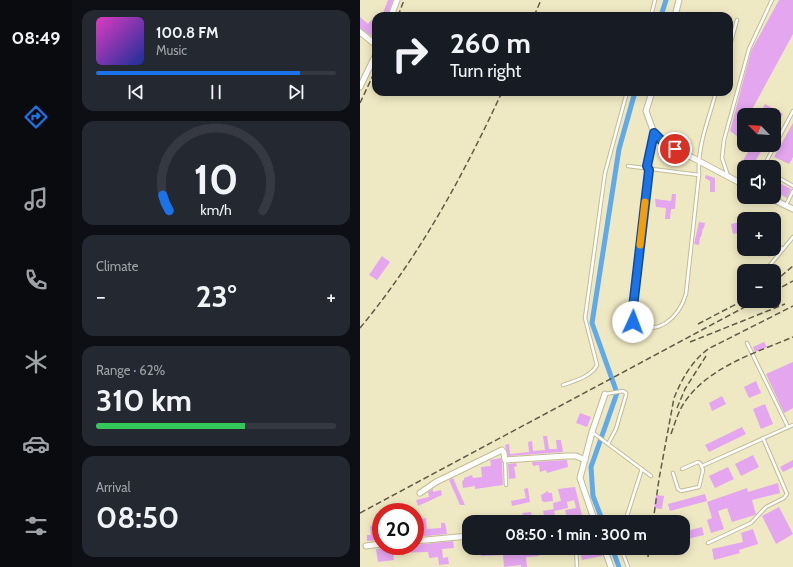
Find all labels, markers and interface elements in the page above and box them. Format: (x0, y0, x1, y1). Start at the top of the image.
text: 100.8 FM (156, 24, 218, 42)
text: 260 m (450, 26, 531, 60)
text: 08:49 (12, 27, 60, 49)
icon: right (384, 28, 436, 80)
text: Music (156, 42, 187, 58)
text: Turn right (450, 60, 521, 82)
icon: previous (125, 81, 147, 103)
icon: pause (205, 81, 227, 103)
icon: next (285, 81, 307, 103)
icon: directions (22, 103, 50, 131)
north arrow (737, 108, 781, 152)
map controls (737, 108, 781, 308)
pin (658, 132, 692, 166)
icon: arrive (664, 138, 686, 160)
text: 10 (194, 154, 238, 204)
button: sound (737, 160, 781, 204)
icon: music (22, 185, 50, 213)
text: km/h (200, 200, 232, 218)
button: + (737, 212, 781, 256)
text: Climate (96, 258, 138, 274)
button: − (737, 264, 781, 308)
icon: phone (22, 266, 50, 294)
text: 23° (196, 278, 236, 315)
text: − (96, 283, 106, 310)
text: + (326, 283, 336, 310)
position arrow (612, 301, 654, 343)
icon: climate (22, 348, 50, 376)
text: Range · 62% (96, 362, 165, 378)
text: 310 km (96, 382, 192, 419)
icon: car (22, 430, 50, 458)
text: Arrival (96, 479, 131, 495)
text: 08:50 (96, 499, 179, 536)
speed limit sign: 20 (372, 503, 424, 555)
icon: filters (22, 512, 50, 540)
text: 08:50 · 1 min · 300 m (505, 526, 647, 544)

